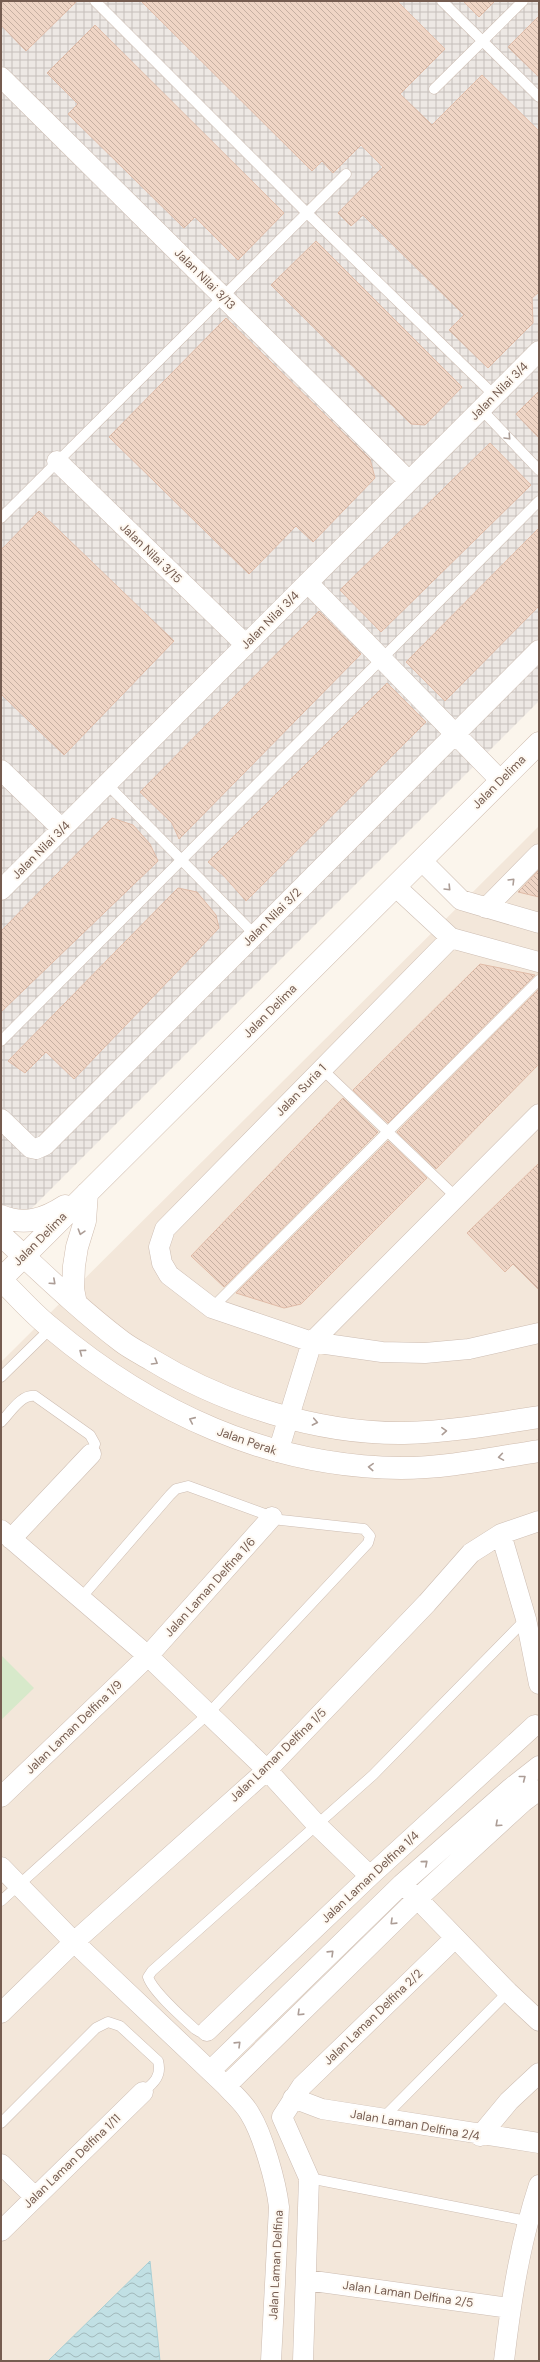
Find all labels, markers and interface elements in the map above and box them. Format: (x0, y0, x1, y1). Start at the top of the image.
street label: Jalan Nilai 3/13 (171, 245, 239, 313)
street label: Jalan Nilai 3/4 (466, 358, 532, 424)
one-way arrow (503, 432, 511, 440)
street label: Jalan Nilai 3/15 (116, 519, 186, 587)
street label: Jalan Nilai 3/4 (237, 587, 303, 653)
street label: Jalan Delima (469, 752, 529, 812)
street label: Jalan Nilai 3/4 (8, 817, 74, 883)
one-way arrow (507, 878, 515, 886)
one-way arrow (443, 883, 451, 891)
street label: Jalan Nilai 3/2 (239, 884, 305, 950)
street label: Jalan Delima (240, 981, 300, 1041)
street label: Jalan Suria 1 (272, 1061, 330, 1119)
street label: Jalan Delima (10, 1209, 70, 1269)
one-way arrow (78, 1228, 86, 1235)
one-way arrow (48, 1278, 56, 1285)
one-way arrow (80, 1350, 87, 1357)
one-way arrow (151, 1357, 158, 1365)
one-way arrow (189, 1417, 196, 1425)
one-way arrow (312, 1418, 318, 1426)
street label: Jalan Perak (215, 1423, 279, 1459)
one-way arrow (441, 1426, 447, 1435)
one-way arrow (497, 1452, 504, 1461)
one-way arrow (368, 1462, 374, 1471)
street label: Jalan Laman Delfina 1/6 (161, 1534, 259, 1640)
street label: Jalan Laman Delfina 1/9 (22, 1677, 126, 1777)
street label: Jalan Laman Delfina 1/5 (226, 1705, 330, 1805)
one-way arrow (519, 1776, 526, 1783)
one-way arrow (496, 1820, 503, 1827)
street label: Jalan Laman Delfina 1/4 (318, 1828, 422, 1926)
one-way arrow (420, 1861, 428, 1868)
one-way arrow (390, 1917, 398, 1925)
one-way arrow (326, 1950, 334, 1958)
street label: Jalan Laman Delfina 2/2 (320, 1965, 426, 2068)
one-way arrow (297, 2008, 305, 2016)
one-way arrow (233, 2041, 241, 2049)
street label: Jalan Laman Delfina 2/4 (349, 2106, 481, 2144)
street label: Jalan Laman Delfina 1/11 (20, 2110, 124, 2212)
street label: Jalan Laman Delfina (265, 2210, 287, 2320)
street label: Jalan Laman Delfina 2/5 (342, 2277, 474, 2311)

